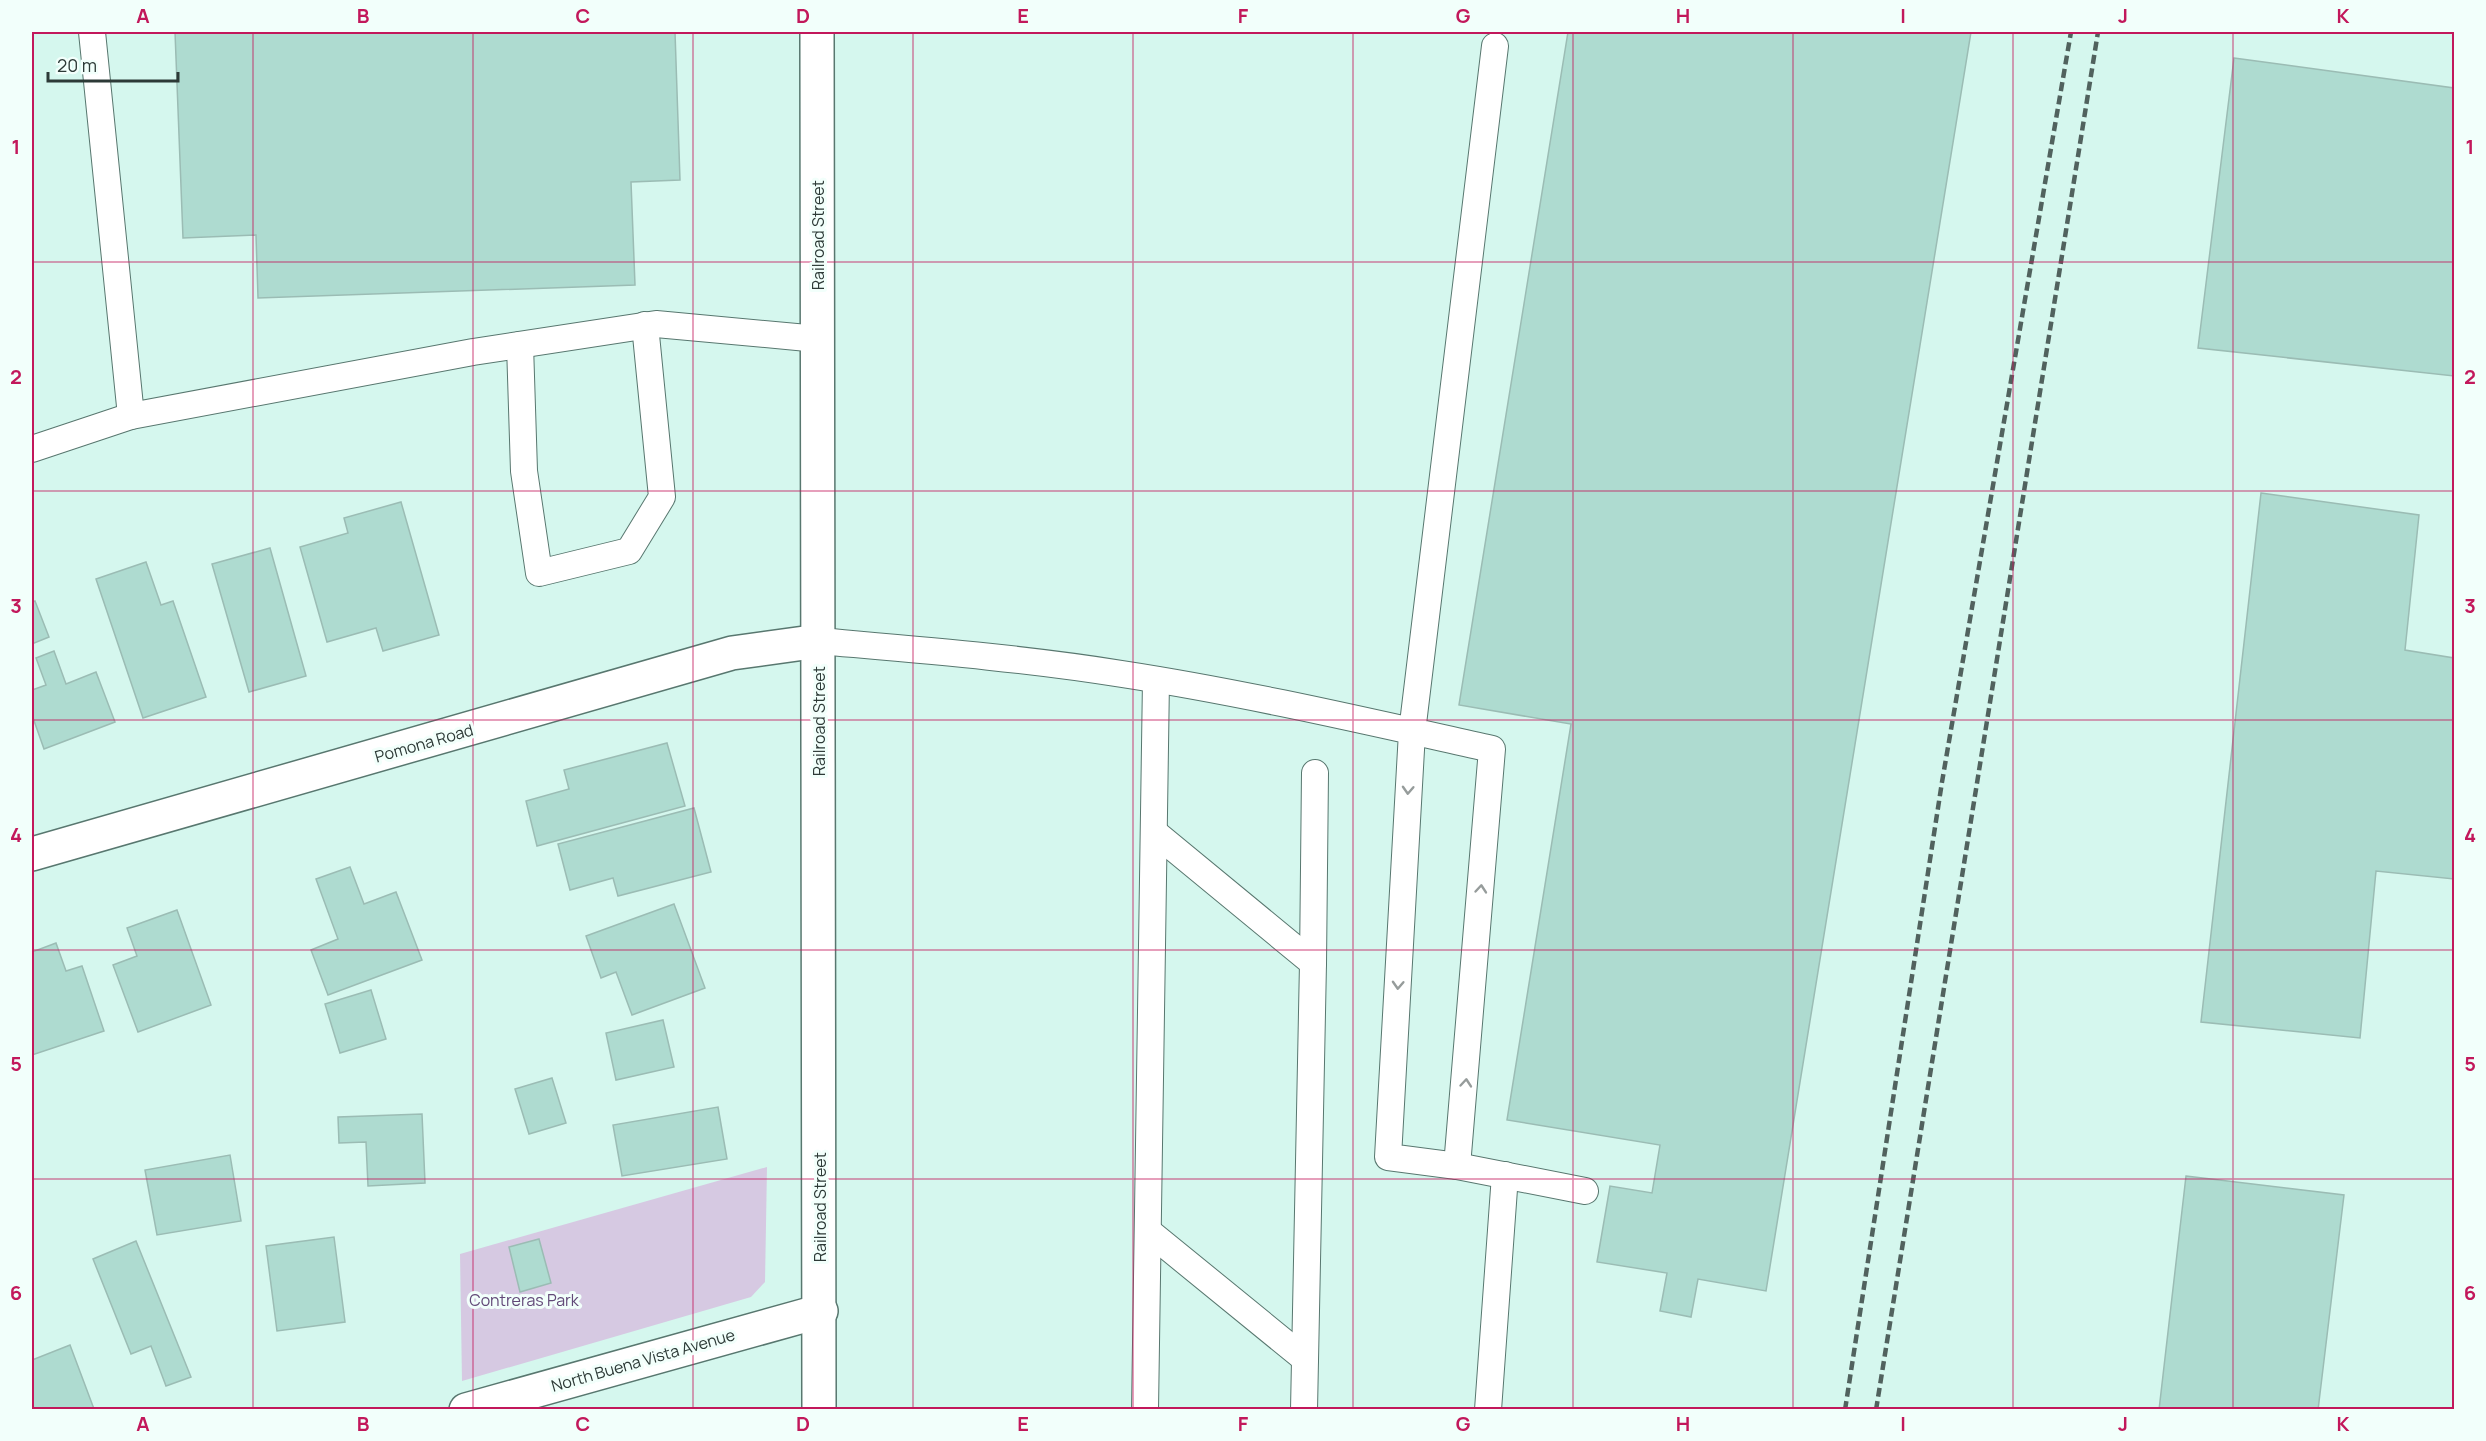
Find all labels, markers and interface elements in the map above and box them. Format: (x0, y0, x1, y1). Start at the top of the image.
text: A (136, 2, 150, 29)
text: B (357, 2, 370, 29)
text: C (576, 2, 590, 29)
text: D (796, 2, 810, 29)
text: E (1017, 2, 1029, 29)
text: F (1238, 2, 1249, 29)
text: G (1456, 2, 1471, 29)
text: H (1676, 2, 1690, 29)
text: I (1900, 2, 1906, 29)
text: J (2118, 2, 2128, 29)
text: K (2337, 2, 2350, 29)
scale bar (48, 45, 178, 83)
text: 20 m (57, 53, 97, 77)
text: 1 (12, 133, 20, 160)
text: 1 (2466, 133, 2474, 160)
street label: Railroad Street (807, 180, 829, 290)
text: 2 (10, 363, 22, 390)
text: 2 (2464, 363, 2476, 390)
text: 3 (10, 592, 22, 619)
text: 3 (2464, 592, 2476, 619)
street label: Railroad Street (808, 666, 830, 776)
street label: Pomona Road (372, 718, 476, 768)
one-way arrow (1402, 786, 1415, 795)
text: 4 (10, 821, 22, 848)
text: 4 (2464, 821, 2476, 848)
one-way arrow (1474, 884, 1487, 893)
one-way arrow (1391, 980, 1404, 989)
text: 5 (10, 1050, 22, 1077)
text: 5 (2464, 1050, 2476, 1077)
one-way arrow (1459, 1078, 1472, 1087)
street label: Railroad Street (809, 1152, 831, 1262)
text: 6 (10, 1279, 22, 1306)
text: 6 (2464, 1279, 2476, 1306)
park label: Contreras Park (469, 1289, 580, 1311)
street label: North Buena Vista Avenue (549, 1323, 737, 1397)
text: A (136, 1410, 150, 1437)
text: B (357, 1410, 370, 1437)
text: C (576, 1410, 590, 1437)
text: D (796, 1410, 810, 1437)
text: E (1017, 1410, 1029, 1437)
text: F (1238, 1410, 1249, 1437)
text: G (1456, 1410, 1471, 1437)
text: H (1676, 1410, 1690, 1437)
text: I (1900, 1410, 1906, 1437)
text: J (2118, 1410, 2128, 1437)
text: K (2337, 1410, 2350, 1437)

